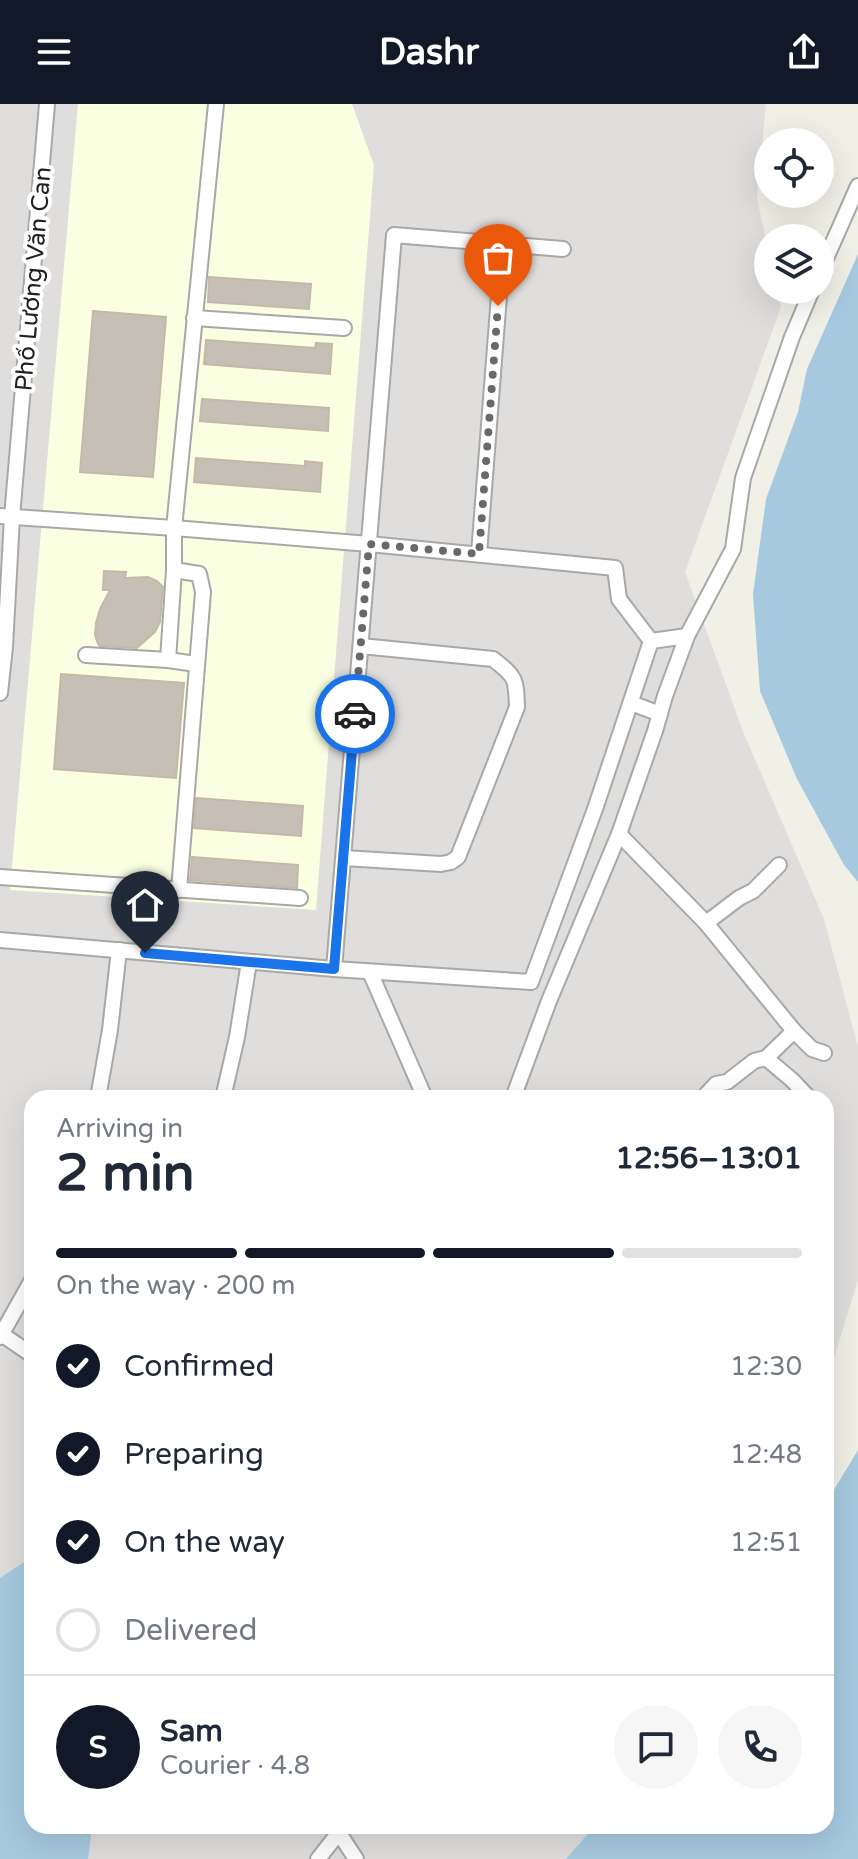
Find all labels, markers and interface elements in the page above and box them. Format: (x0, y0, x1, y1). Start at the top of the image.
icon: menu (32, 30, 76, 74)
icon: share (782, 30, 826, 74)
text: Dashr (379, 31, 479, 74)
map controls (754, 128, 834, 304)
button: locate (754, 128, 834, 208)
street label: Phố Lương Văn Can (9, 166, 58, 392)
pin (464, 224, 532, 306)
button: layers (754, 224, 834, 304)
icon: bag (476, 236, 520, 280)
courier (315, 674, 395, 754)
icon: car (333, 692, 377, 736)
pin (111, 871, 179, 953)
icon: home (123, 883, 167, 927)
text: Arriving in (56, 1113, 183, 1144)
text: 12:56–13:01 (615, 1140, 802, 1177)
text: 2 min (56, 1142, 195, 1205)
text: On the way · 200 m (56, 1270, 295, 1301)
icon: check (56, 1344, 100, 1388)
text: Confirmed (124, 1348, 275, 1385)
text: 12:30 (730, 1351, 802, 1382)
icon: check (56, 1432, 100, 1476)
text: Preparing (124, 1436, 264, 1473)
text: 12:48 (730, 1439, 802, 1470)
icon: check (56, 1520, 100, 1564)
text: On the way (124, 1524, 285, 1561)
text: 12:51 (730, 1527, 802, 1558)
text: Delivered (124, 1612, 258, 1649)
button: chat (614, 1705, 698, 1789)
button: phone (718, 1705, 802, 1789)
text: Sam (160, 1713, 223, 1750)
text: S (89, 1729, 107, 1766)
text: Courier · 4.8 (160, 1750, 310, 1781)

